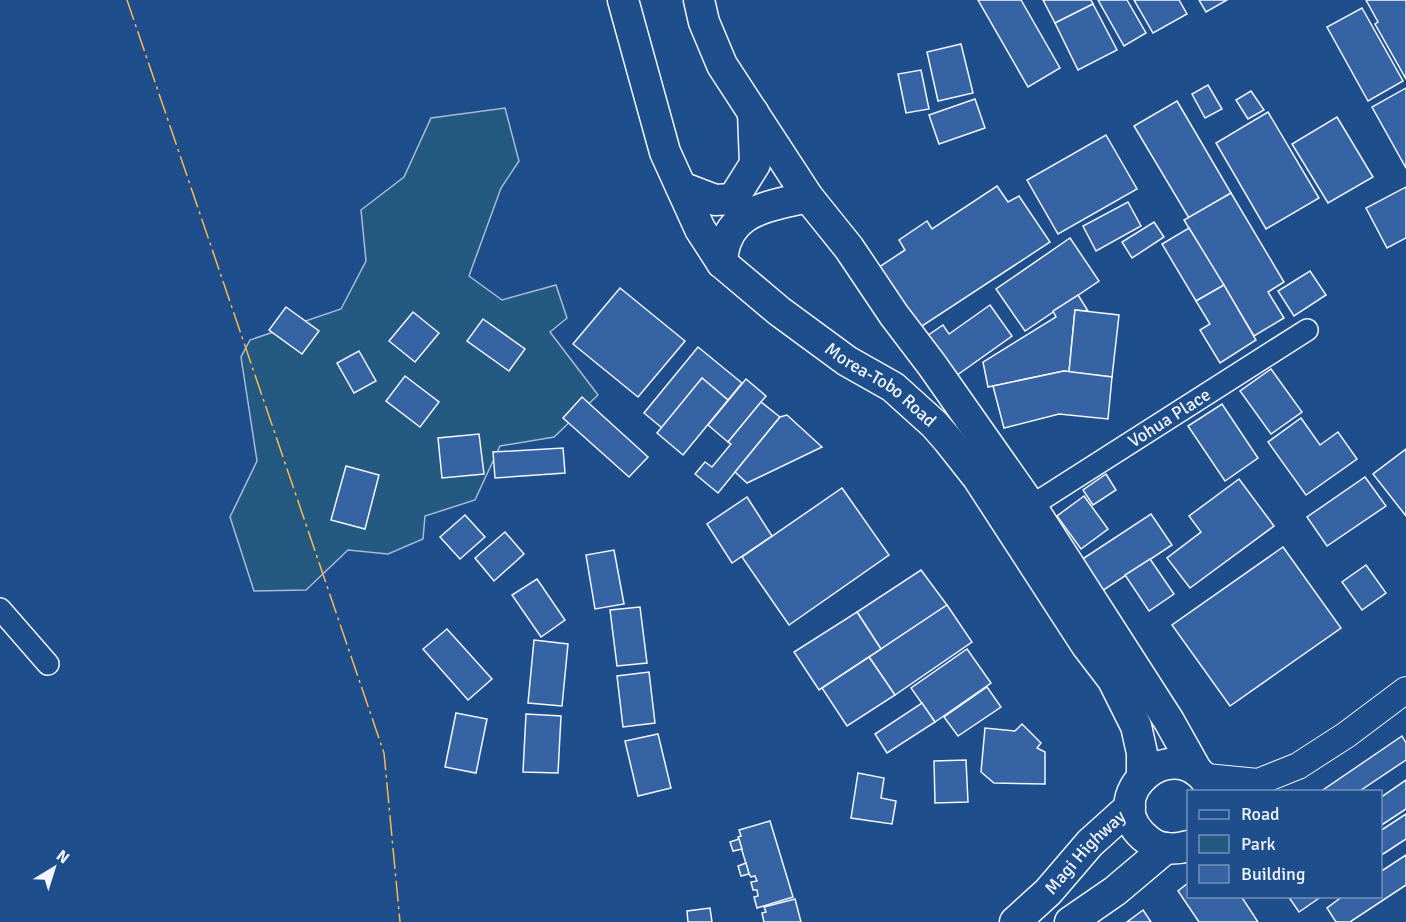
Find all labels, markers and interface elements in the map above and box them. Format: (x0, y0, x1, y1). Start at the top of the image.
street label: Morea-Tobo Road (821, 338, 941, 432)
street label: Vohua Place (1124, 383, 1215, 452)
legend (1187, 790, 1382, 898)
text: Road (1241, 803, 1280, 825)
street label: Magi Highway (1040, 805, 1130, 899)
text: Park (1241, 833, 1276, 855)
north arrow (24, 838, 84, 898)
text: N (52, 846, 73, 868)
text: Building (1241, 863, 1305, 885)

